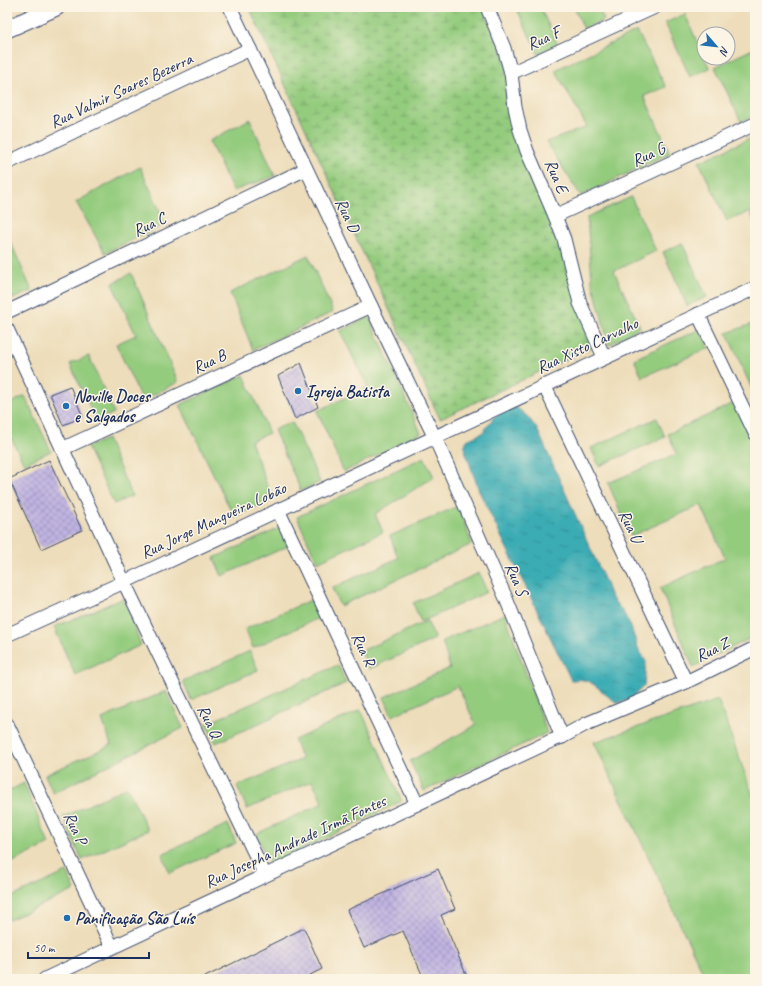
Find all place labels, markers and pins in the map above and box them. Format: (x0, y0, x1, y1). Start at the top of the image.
place label: Igreja Batista (306, 381, 391, 402)
place label: Noville Doces e Salgados (74, 386, 152, 427)
marker: Igreja Batista (293, 386, 303, 396)
marker: Noville Doces e Salgados (61, 401, 71, 411)
place label: Panificação São Luís (75, 908, 197, 929)
marker: Panificação São Luís (62, 913, 72, 923)

